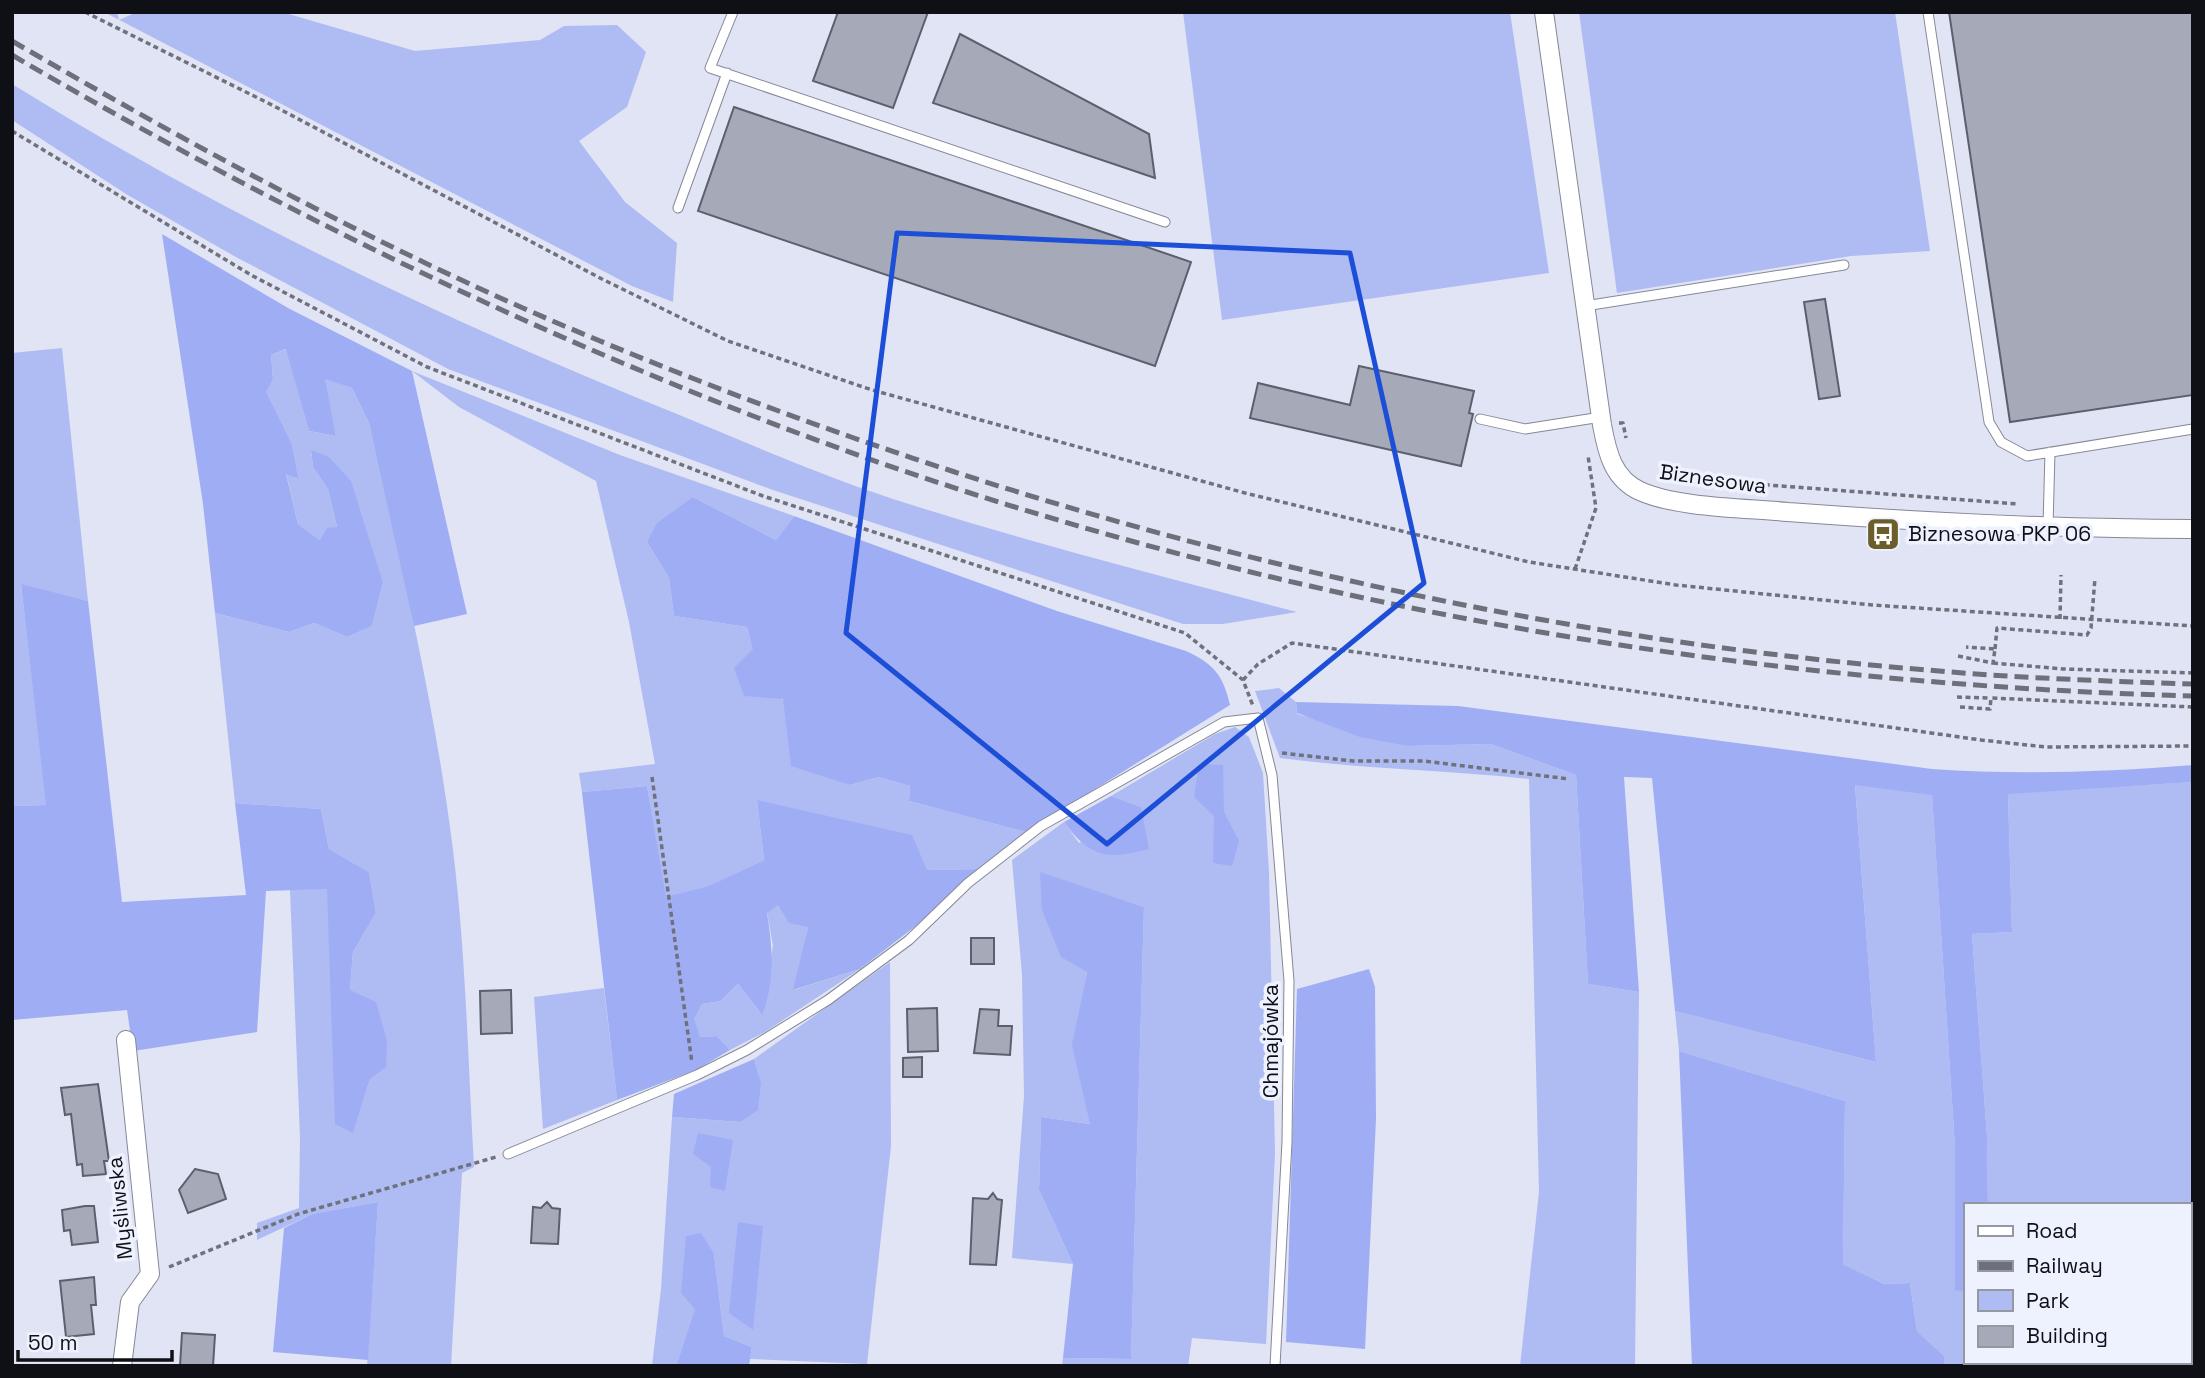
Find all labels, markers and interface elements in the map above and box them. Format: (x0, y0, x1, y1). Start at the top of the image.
street label: Biznesowa (1658, 458, 1768, 499)
bus stop icon: Biznesowa PKP 06 (1864, 515, 1902, 553)
place label: Biznesowa PKP 06 (1908, 520, 2091, 547)
street label: Chmajówka (1257, 984, 1284, 1098)
street label: Myśliwska (101, 1155, 138, 1261)
legend (1964, 1203, 2191, 1364)
text: Road (2026, 1217, 2078, 1244)
text: Railway (2026, 1252, 2103, 1279)
text: Park (2026, 1287, 2070, 1314)
scale bar (18, 1318, 172, 1362)
text: Building (2026, 1322, 2108, 1349)
text: 50 m (28, 1329, 78, 1356)

